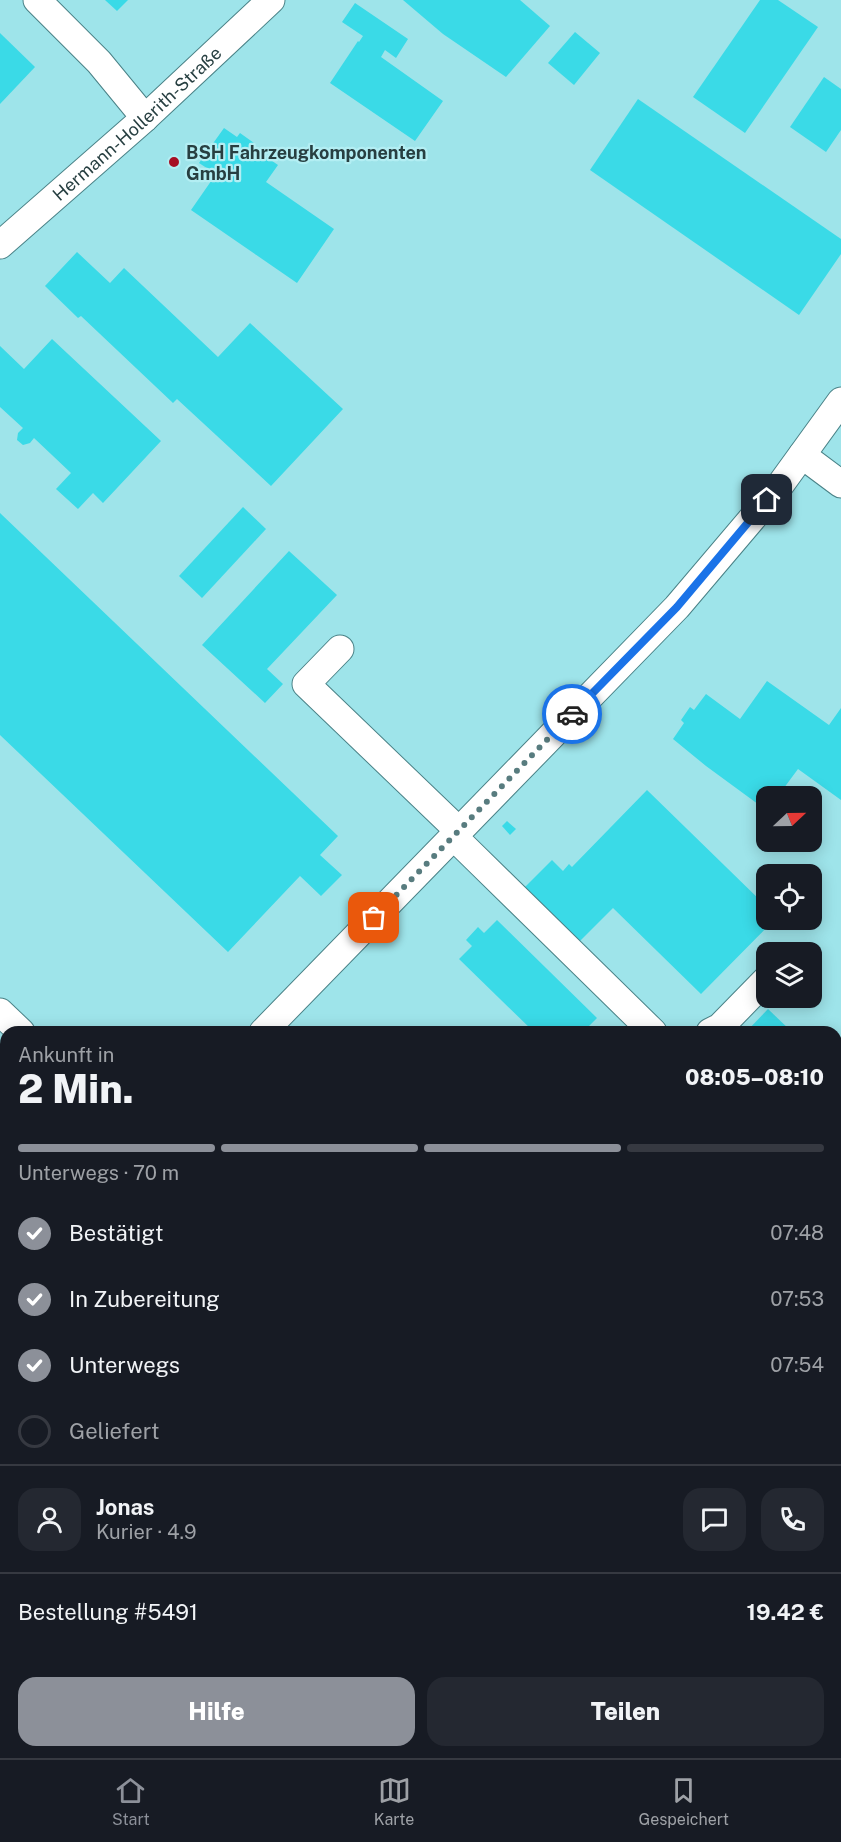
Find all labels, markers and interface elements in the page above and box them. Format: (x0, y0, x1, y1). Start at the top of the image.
street label: Hermann-Hollerith-Straße (48, 42, 225, 205)
place label: BSH Fahrzeugkomponenten GmbH (186, 142, 426, 184)
marker: BSH Fahrzeugkomponenten GmbH (167, 155, 181, 169)
pin (741, 474, 792, 525)
icon: home (750, 483, 783, 516)
courier (542, 684, 602, 744)
icon: car (556, 698, 589, 731)
north arrow (756, 786, 822, 852)
map controls (756, 786, 822, 1008)
button: locate (756, 864, 822, 930)
pin (348, 892, 399, 943)
icon: bag (357, 901, 390, 934)
button: layers (756, 942, 822, 1008)
text: Ankunft in (18, 1043, 114, 1067)
text: 08:05–08:10 (685, 1064, 824, 1090)
text: 2 Min. (18, 1066, 134, 1112)
text: Unterwegs · 70 m (18, 1161, 179, 1185)
icon: check (18, 1217, 51, 1250)
text: Bestätigt (69, 1220, 164, 1246)
text: 07:48 (770, 1221, 824, 1245)
icon: check (18, 1283, 51, 1316)
text: In Zubereitung (69, 1286, 220, 1312)
text: 07:53 (770, 1287, 824, 1311)
icon: check (18, 1349, 51, 1382)
text: Unterwegs (69, 1352, 180, 1378)
text: 07:54 (770, 1353, 824, 1377)
text: Geliefert (69, 1418, 159, 1444)
button: person (18, 1488, 81, 1551)
button: chat (683, 1488, 746, 1551)
button: phone (761, 1488, 824, 1551)
text: Jonas (96, 1494, 154, 1520)
text: Kurier · 4.9 (96, 1520, 196, 1544)
text: Bestellung #5491 (18, 1599, 198, 1625)
text: 19.42 € (747, 1599, 824, 1625)
button: Hilfe (18, 1677, 415, 1746)
button: Teilen (427, 1677, 824, 1746)
tab: Start (112, 1774, 150, 1829)
tab: Karte (374, 1774, 414, 1829)
tab: Gespeichert (638, 1774, 729, 1829)

